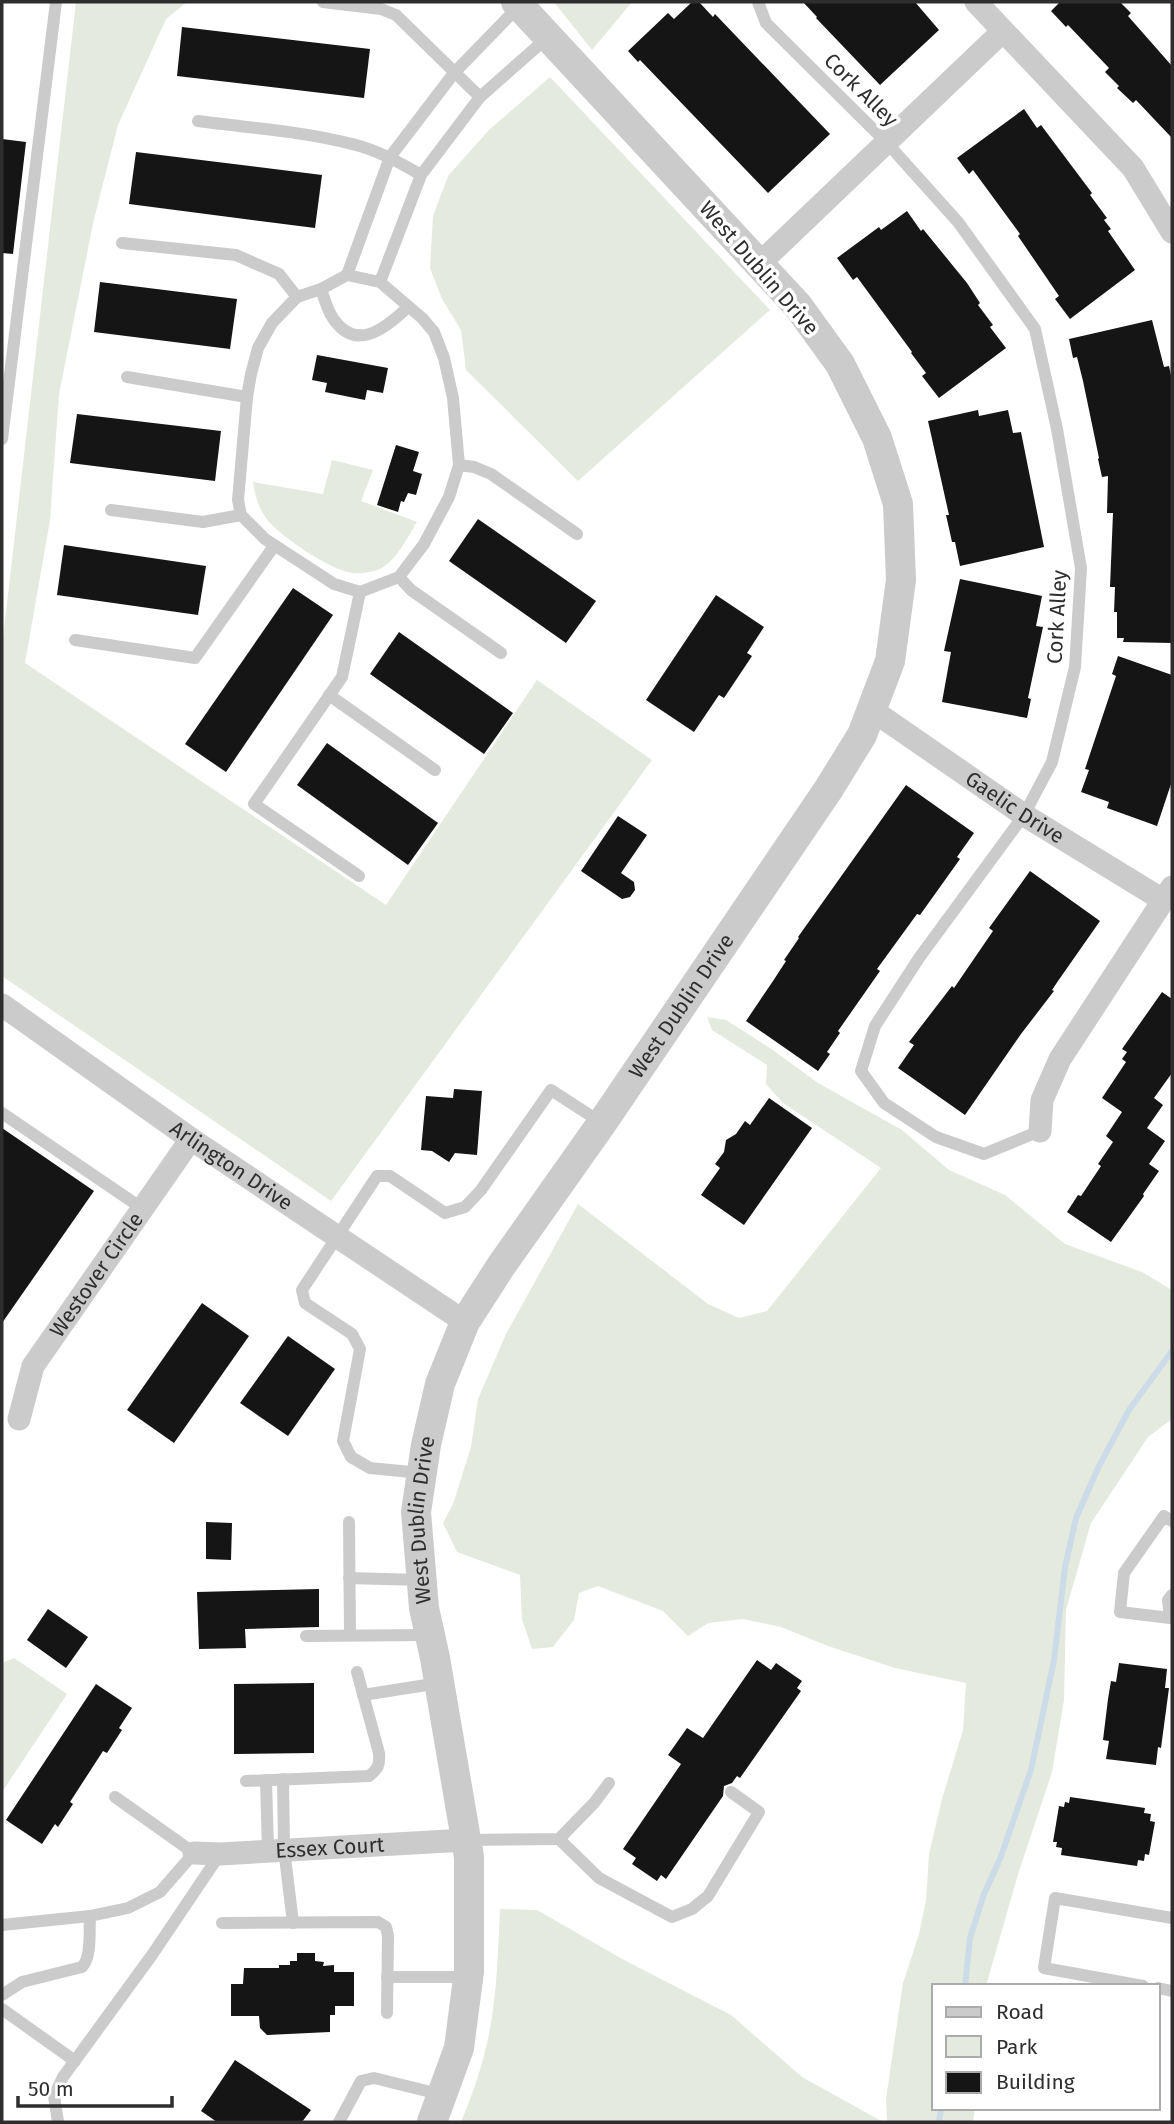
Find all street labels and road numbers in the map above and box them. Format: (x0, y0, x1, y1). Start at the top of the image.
street label: Cork Alley (819, 48, 904, 133)
street label: West Dublin Drive (694, 196, 824, 340)
street label: Cork Alley (1042, 569, 1072, 665)
street label: Gaelic Drive (960, 765, 1069, 849)
street label: West Dublin Drive (623, 929, 740, 1083)
street label: Arlington Drive (165, 1115, 298, 1216)
street label: Westover Circle (44, 1207, 149, 1342)
street label: West Dublin Drive (403, 1433, 441, 1605)
street label: Essex Court (275, 1832, 385, 1864)

